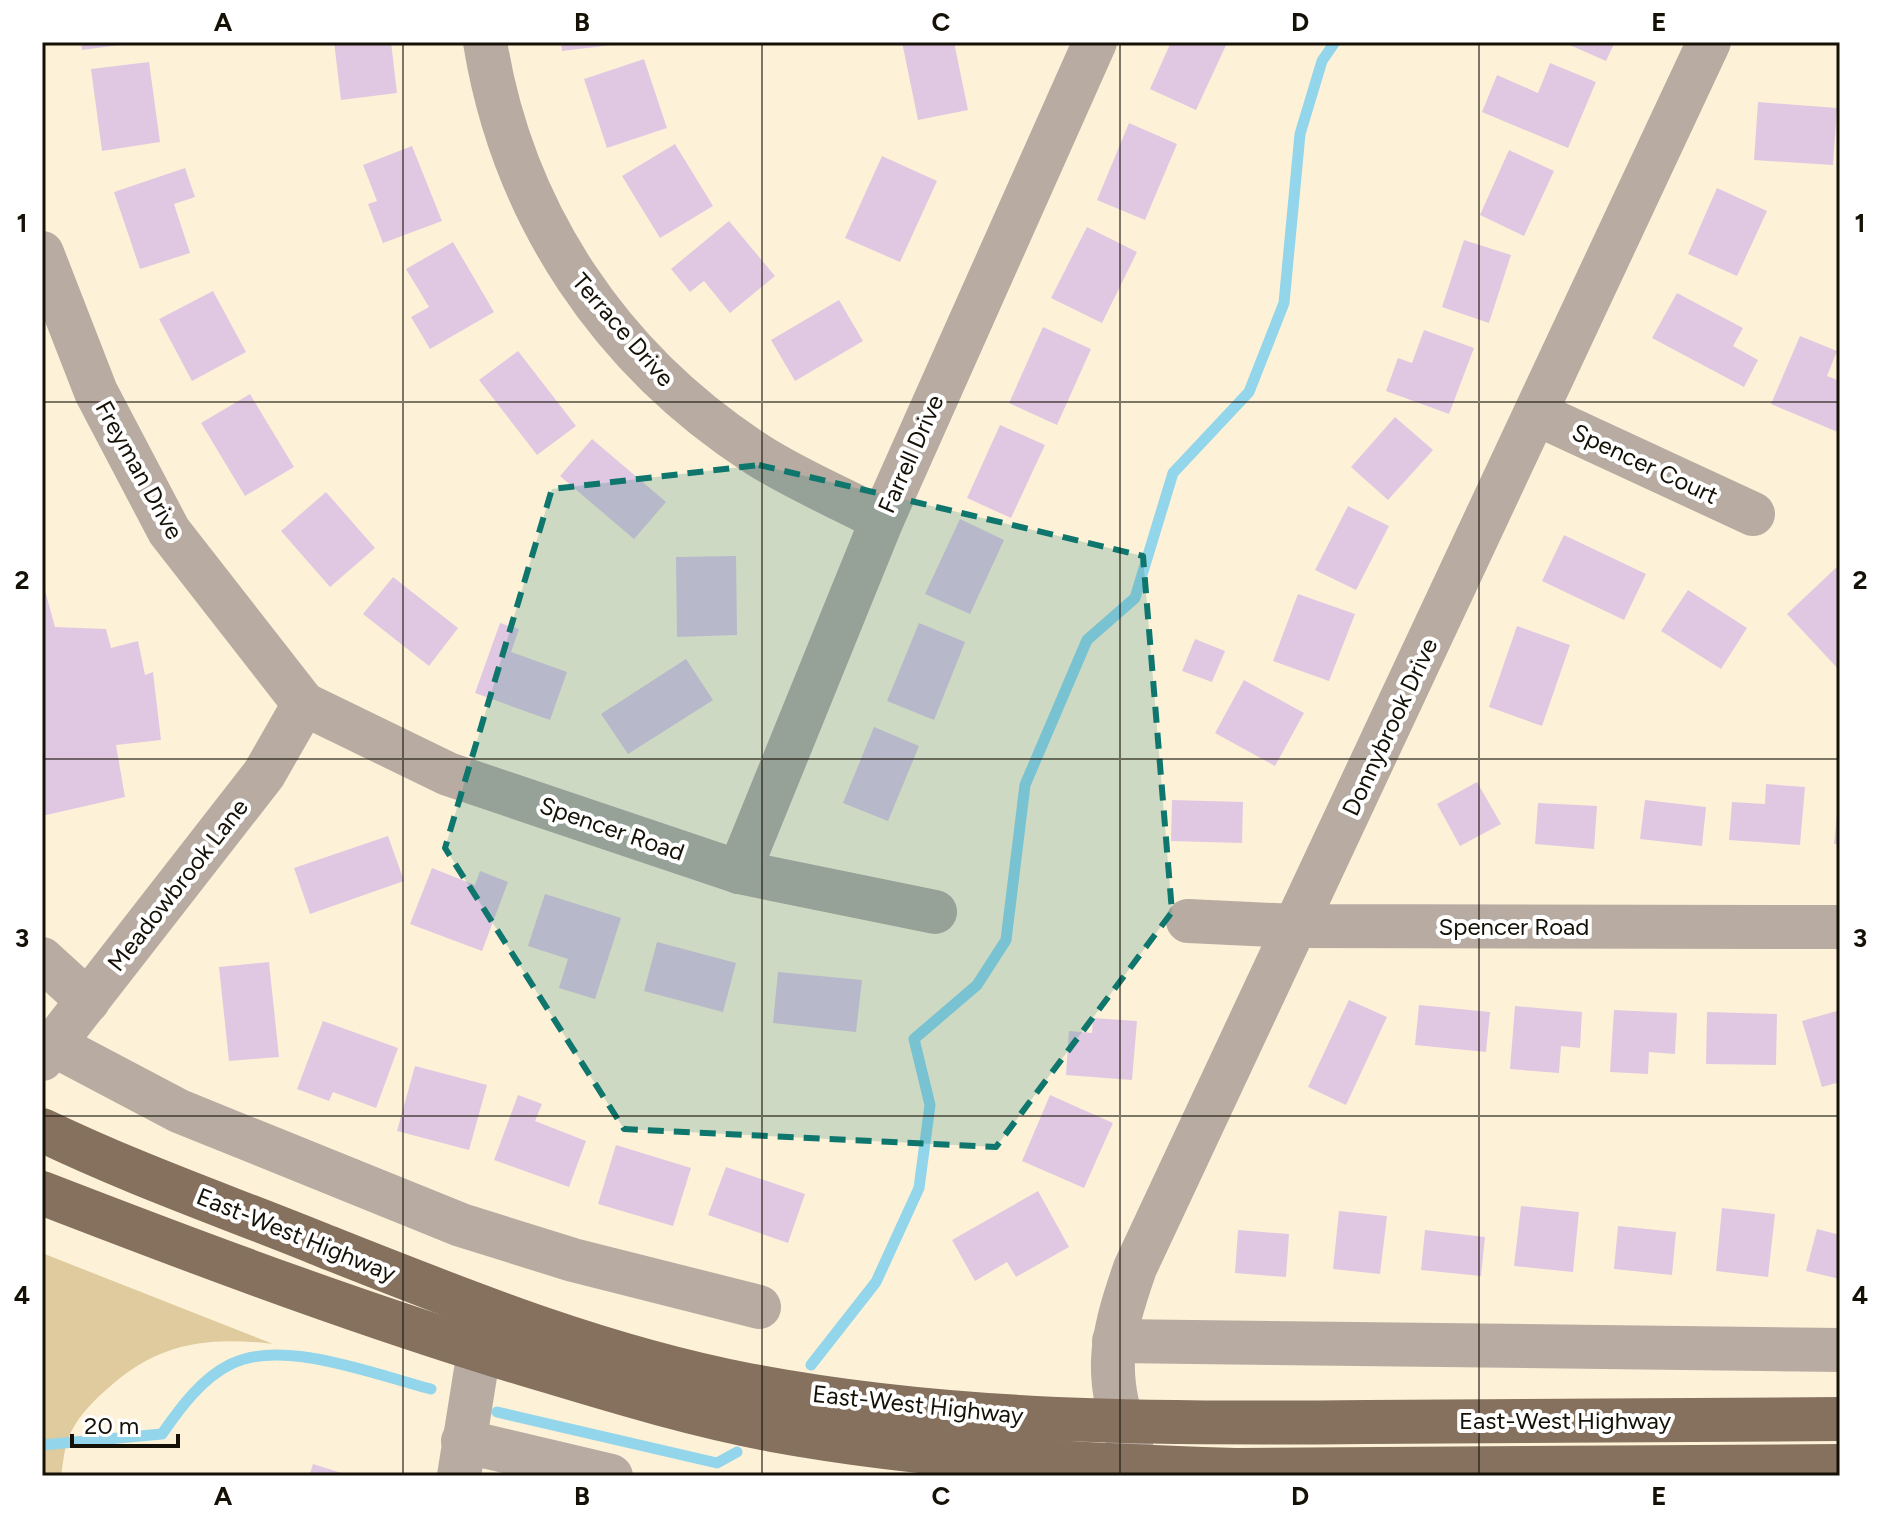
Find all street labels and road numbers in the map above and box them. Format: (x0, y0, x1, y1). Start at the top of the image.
street label: Terrace Drive (566, 267, 681, 392)
street label: Farrell Drive (872, 390, 950, 517)
street label: Freyman Drive (89, 395, 189, 544)
street label: Spencer Court (1568, 417, 1723, 510)
street label: Donnybrook Drive (1336, 633, 1443, 820)
street label: Spencer Road (536, 790, 688, 867)
street label: Meadowbrook Lane (101, 793, 254, 977)
street label: Spencer Road (1439, 912, 1589, 941)
street label: East-West Highway (192, 1181, 400, 1288)
street label: East-West Highway (811, 1379, 1025, 1430)
street label: East-West Highway (1459, 1406, 1671, 1435)

